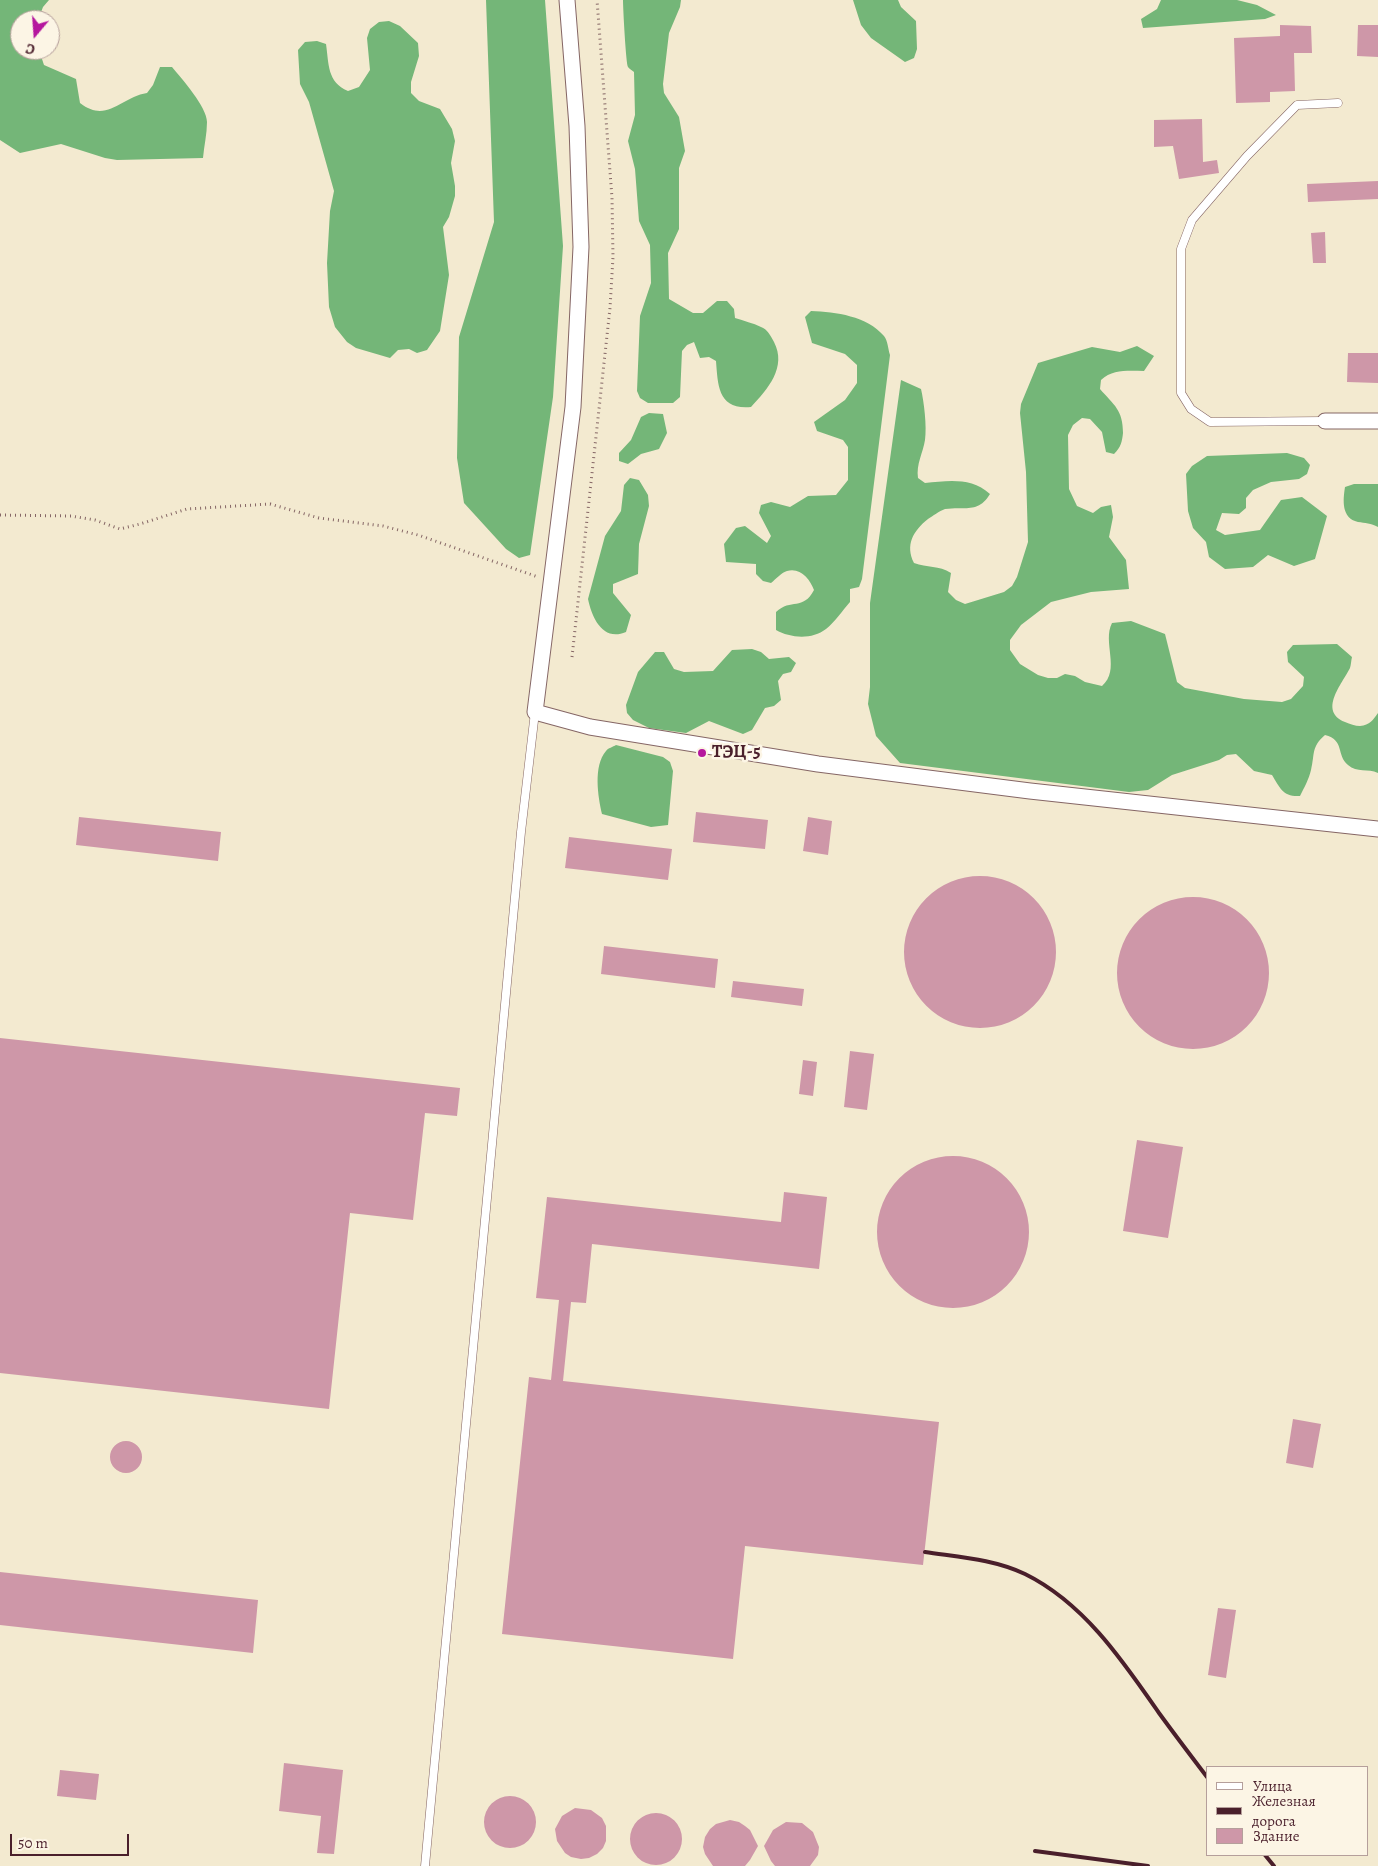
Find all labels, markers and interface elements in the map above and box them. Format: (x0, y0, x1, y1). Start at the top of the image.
north arrow (10, 10, 60, 60)
text: С (23, 38, 38, 59)
place label: ТЭЦ-5 (712, 742, 761, 764)
marker: ТЭЦ-5 (696, 747, 708, 759)
legend (1206, 1766, 1368, 1856)
text: Улица (1253, 1776, 1292, 1796)
text: Железная дорога (1252, 1791, 1316, 1831)
scale bar (12, 1824, 131, 1856)
text: Здание (1253, 1826, 1300, 1846)
text: 50 m (18, 1833, 48, 1853)

